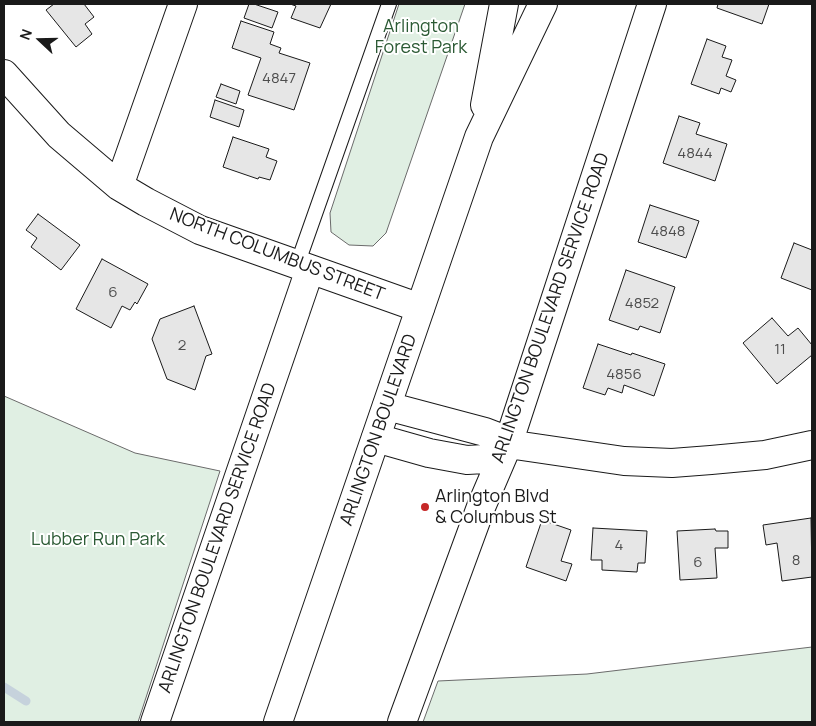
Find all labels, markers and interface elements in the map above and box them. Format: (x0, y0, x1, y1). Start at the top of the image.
north arrow (15, 15, 65, 65)
park label: Arlington Forest Park (375, 16, 467, 58)
text: N (15, 26, 36, 43)
house number: 4847 (262, 70, 296, 88)
house number: 4844 (677, 145, 713, 163)
street label: ARLINGTON BOULEVARD SERVICE ROAD (488, 150, 614, 466)
street label: NORTH COLUMBUS STREET (166, 204, 388, 306)
house number: 4848 (650, 223, 686, 241)
house number: 6 (108, 284, 118, 302)
house number: 4852 (625, 295, 659, 313)
street label: ARLINGTON BOULEVARD (336, 331, 422, 529)
house number: 2 (178, 337, 186, 355)
house number: 11 (774, 341, 786, 359)
house number: 4856 (606, 366, 642, 384)
street label: ARLINGTON BOULEVARD SERVICE ROAD (155, 380, 281, 696)
place label: Arlington Blvd & Columbus St (435, 486, 557, 528)
marker: Arlington Blvd & Columbus St (419, 501, 431, 513)
park label: Lubber Run Park (31, 529, 165, 551)
house number: 4 (615, 537, 623, 555)
house number: 8 (792, 552, 800, 570)
house number: 6 (693, 554, 703, 572)

